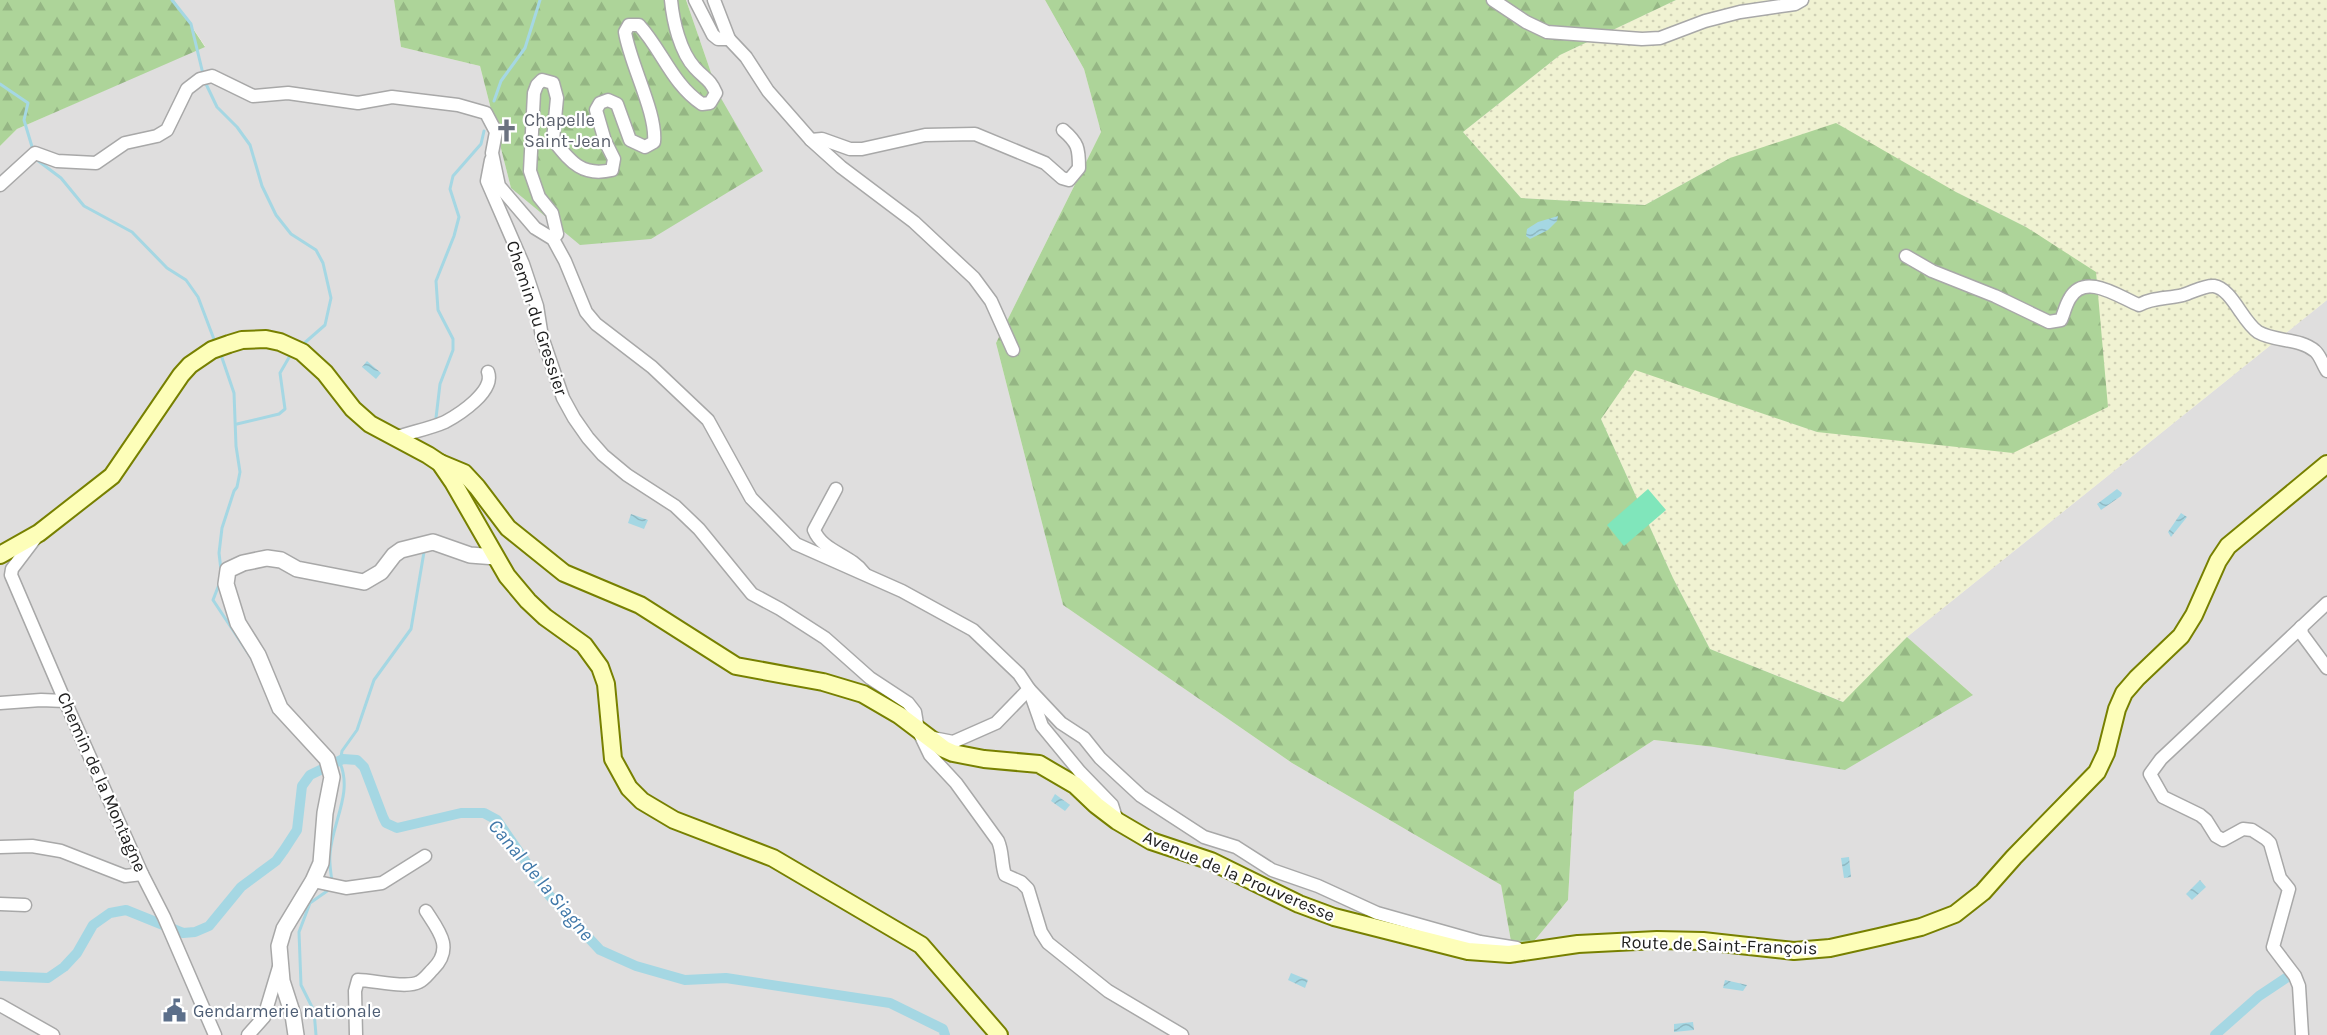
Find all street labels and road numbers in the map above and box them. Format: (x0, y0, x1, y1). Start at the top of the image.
street label: Chemin du Gressier (502, 238, 573, 399)
street label: Chemin de la Montagne (52, 689, 152, 875)
street label: Avenue de la Prouveresse (1140, 826, 1338, 926)
street label: Route de Saint-François (1620, 931, 1818, 959)

